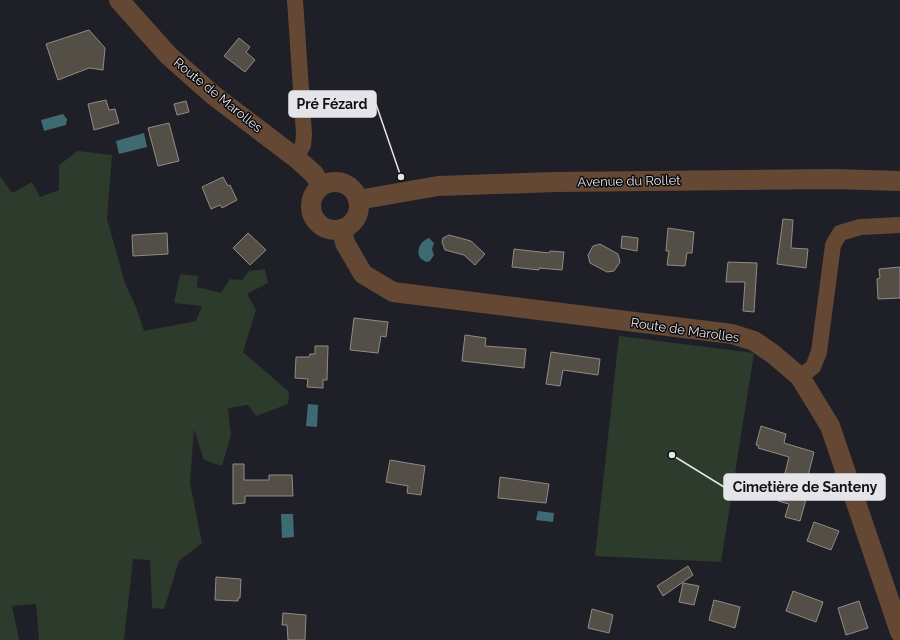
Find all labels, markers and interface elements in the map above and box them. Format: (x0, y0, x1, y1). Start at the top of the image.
street label: Route de Marolles (171, 55, 265, 135)
callout: Pré Fézard (289, 91, 376, 117)
text: Pré Fézard (296, 96, 368, 112)
street label: Avenue du Rollet (577, 173, 681, 189)
street label: Route de Marolles (630, 315, 740, 345)
callout: Cimetière de Santeny (724, 474, 885, 500)
text: Cimetière de Santeny (733, 479, 877, 495)

